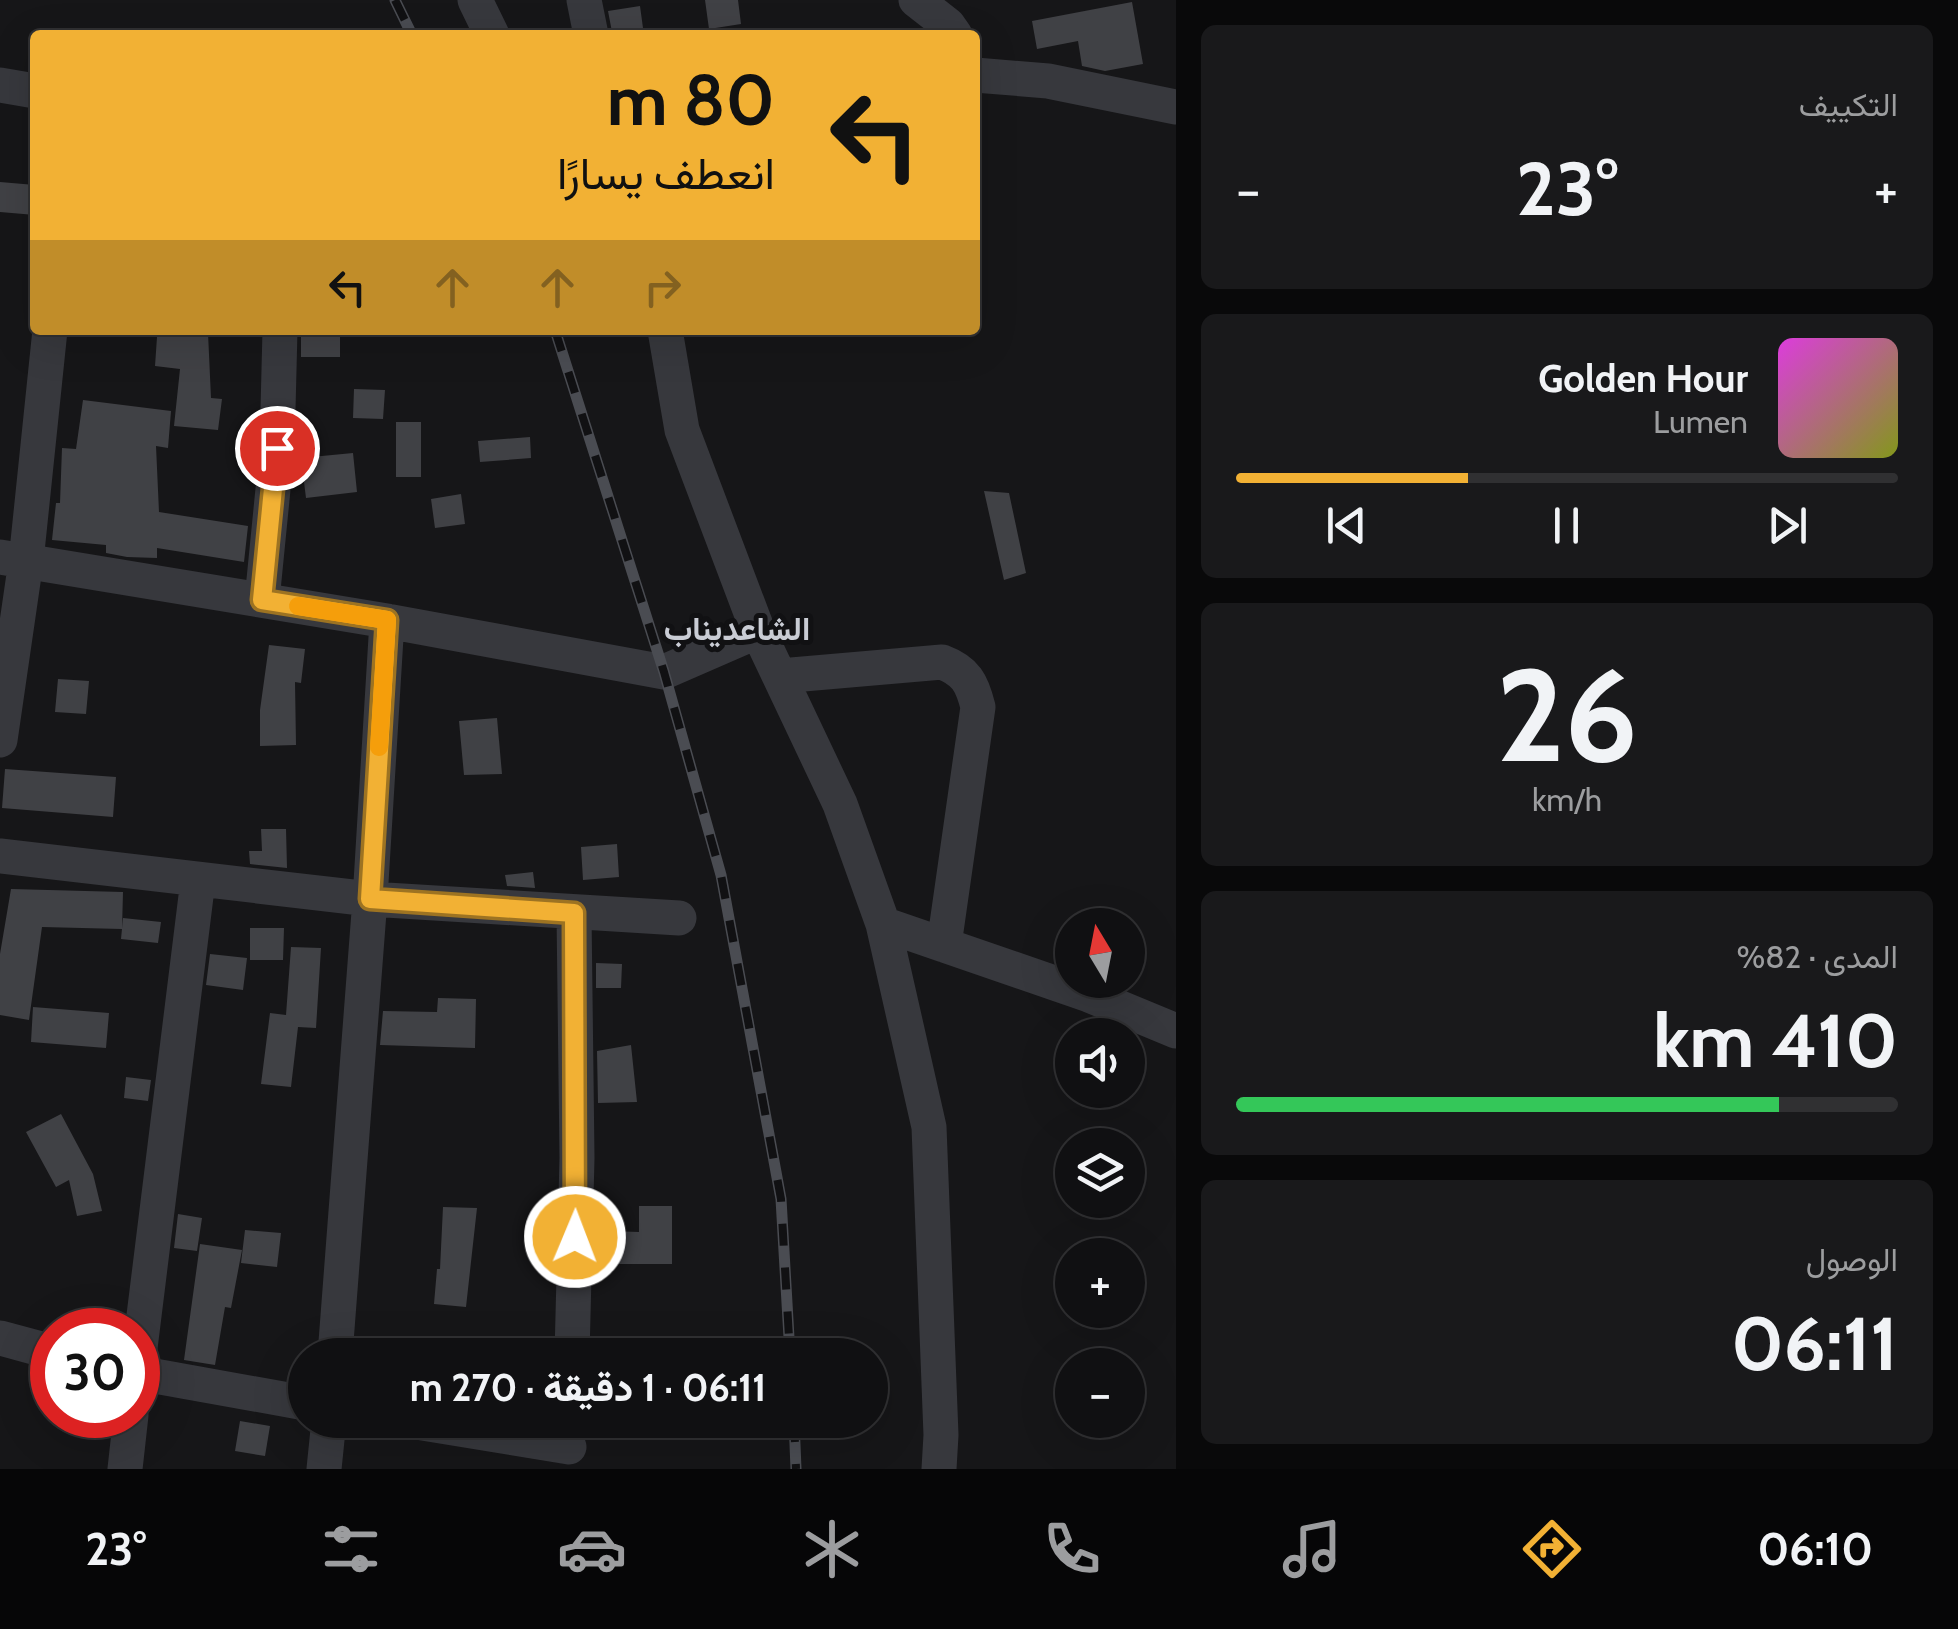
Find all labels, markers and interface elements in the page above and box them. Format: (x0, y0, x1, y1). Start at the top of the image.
text: 80 m (607, 57, 775, 143)
icon: left (810, 70, 940, 200)
text: التكييف (1799, 85, 1898, 124)
text: 23° (1516, 143, 1618, 234)
text: انعطف يسارًا (557, 146, 775, 200)
text: − (1236, 156, 1260, 223)
text: + (1874, 156, 1898, 223)
icon: left (320, 260, 375, 315)
icon: ahead (425, 260, 480, 315)
icon: ahead (530, 260, 585, 315)
icon: right (635, 260, 690, 315)
text: Golden Hour (1538, 355, 1748, 402)
text: Lumen (1653, 402, 1748, 441)
pin (235, 406, 320, 491)
icon: arrive (250, 421, 305, 476)
icon: previous (1319, 498, 1374, 553)
icon: pause (1539, 498, 1594, 553)
icon: next (1760, 498, 1815, 553)
district label: الشاعديناب (664, 609, 810, 648)
text: 26 (1496, 636, 1638, 794)
text: km/h (1532, 780, 1602, 819)
north arrow (1055, 908, 1145, 998)
map controls (1055, 908, 1145, 1438)
text: المدى · 82% (1736, 937, 1898, 976)
text: 410 km (1653, 995, 1898, 1086)
button: sound (1055, 1018, 1145, 1108)
button: layers (1055, 1128, 1145, 1218)
position arrow (523, 1185, 627, 1289)
button: + (1055, 1238, 1145, 1328)
text: الوصول (1806, 1240, 1898, 1279)
text: 06:11 (1731, 1298, 1898, 1389)
speed limit sign: 30 (30, 1308, 160, 1438)
button: − (1055, 1348, 1145, 1438)
text: 06:11 · 1 دقيقة · 270 m (410, 1364, 766, 1411)
icon: filters (316, 1514, 386, 1584)
icon: car (557, 1514, 627, 1584)
icon: climate (797, 1514, 867, 1584)
icon: phone (1037, 1514, 1107, 1584)
icon: music (1277, 1514, 1347, 1584)
icon: directions (1517, 1514, 1587, 1584)
text: 23° (85, 1522, 146, 1576)
text: 06:10 (1757, 1522, 1873, 1576)

